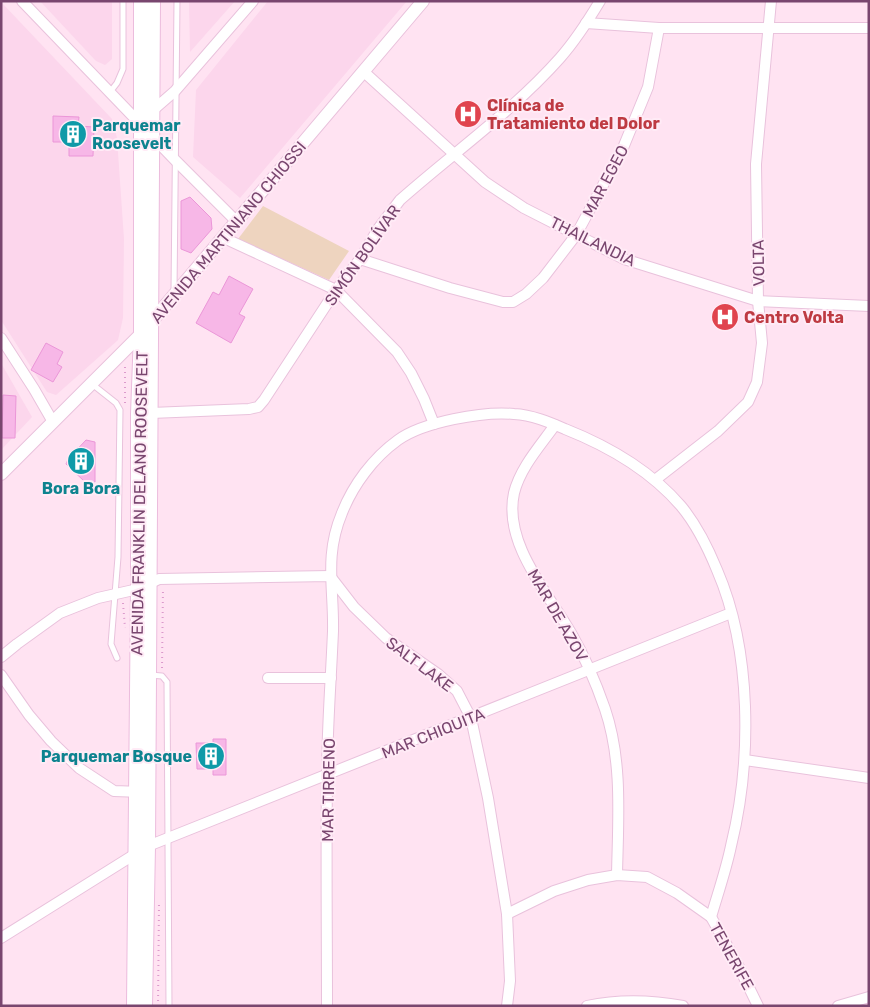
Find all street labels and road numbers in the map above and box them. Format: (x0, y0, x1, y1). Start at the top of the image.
street label: AVENIDA MARTINIANO CHIOSSI (147, 137, 310, 327)
street label: MAR EGEO (579, 142, 632, 220)
street label: SIMÓN BOLÍVAR (320, 201, 404, 309)
street label: THAILANDIA (547, 213, 639, 270)
street label: VOLTA (749, 239, 768, 287)
street label: AVENIDA FRANKLIN DELANO ROOSEVELT (127, 350, 152, 656)
street label: MAR DE AZOV (524, 566, 592, 665)
street label: SALT LAKE (382, 633, 457, 696)
street label: MAR CHIQUITA (379, 704, 488, 763)
street label: MAR TIRRENO (318, 738, 339, 842)
street label: TENERIFE (705, 919, 758, 993)

